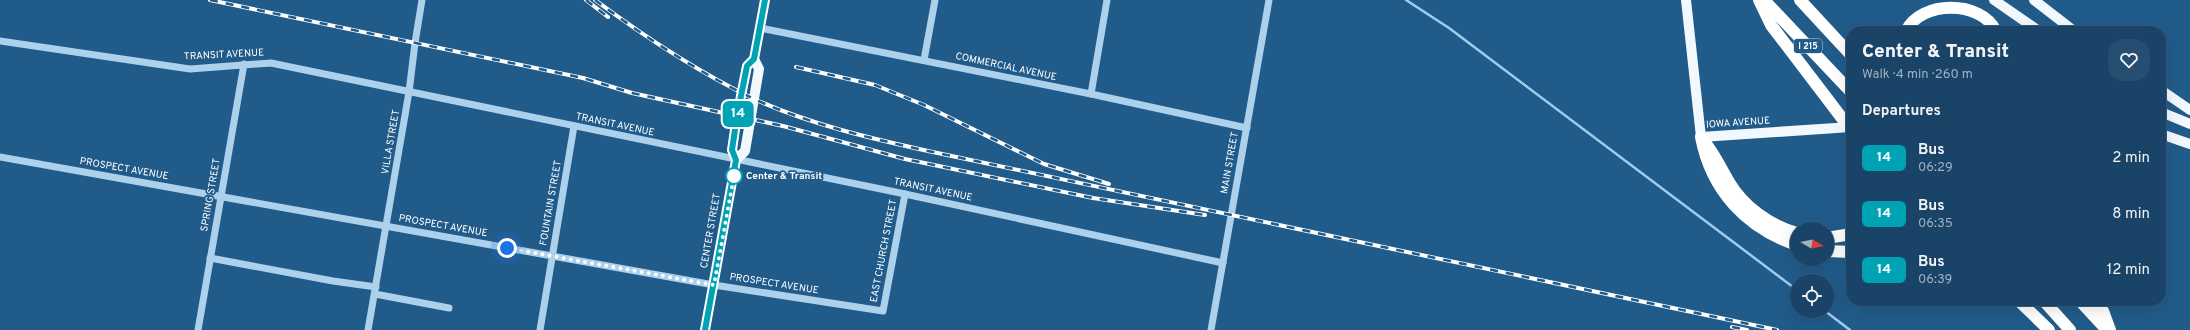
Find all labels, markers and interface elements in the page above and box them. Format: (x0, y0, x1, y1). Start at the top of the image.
road number: I 215 (1794, 39, 1822, 53)
button: heart (2108, 39, 2150, 81)
text: Center & Transit (1862, 40, 2009, 64)
street label: TRANSIT AVENUE (184, 46, 264, 64)
street label: COMMERCIAL AVENUE (954, 50, 1058, 84)
text: Walk · 4 min · 260 m (1862, 67, 1973, 83)
line badge: 14 (720, 101, 756, 127)
text: Departures (1862, 102, 1941, 121)
text: 14 (731, 105, 745, 122)
street label: VILLA STREET (379, 109, 403, 175)
street label: TRANSIT AVENUE (574, 110, 656, 140)
street label: IOWA AVENUE (1706, 114, 1770, 132)
street label: MAIN STREET (1218, 131, 1242, 195)
text: Bus (1918, 141, 1945, 160)
text: 14 (1877, 149, 1891, 166)
text: 2 min (2112, 149, 2150, 168)
street label: PROSPECT AVENUE (79, 155, 169, 183)
street label: SPRING STREET (198, 157, 224, 233)
street label: FOUNTAIN STREET (537, 159, 565, 247)
text: 06:29 (1918, 160, 1953, 176)
marker: Center & Transit (725, 167, 743, 185)
place label: Center & Transit (746, 170, 822, 183)
street label: TRANSIT AVENUE (892, 175, 974, 205)
street label: CENTER STREET (698, 192, 724, 270)
text: Bus (1918, 197, 1945, 216)
street label: EAST CHURCH STREET (868, 198, 900, 304)
text: 14 (1877, 205, 1891, 222)
text: 8 min (2112, 205, 2150, 224)
street label: PROSPECT AVENUE (398, 212, 488, 240)
text: 06:35 (1918, 216, 1953, 232)
north arrow (1790, 222, 1834, 266)
map controls (1790, 222, 1834, 318)
your location (497, 238, 517, 258)
text: Bus (1918, 253, 1945, 272)
text: 14 (1877, 261, 1891, 278)
text: 12 min (2107, 261, 2150, 280)
street label: PROSPECT AVENUE (728, 271, 820, 297)
text: 06:39 (1918, 272, 1952, 288)
button: locate (1790, 274, 1834, 318)

